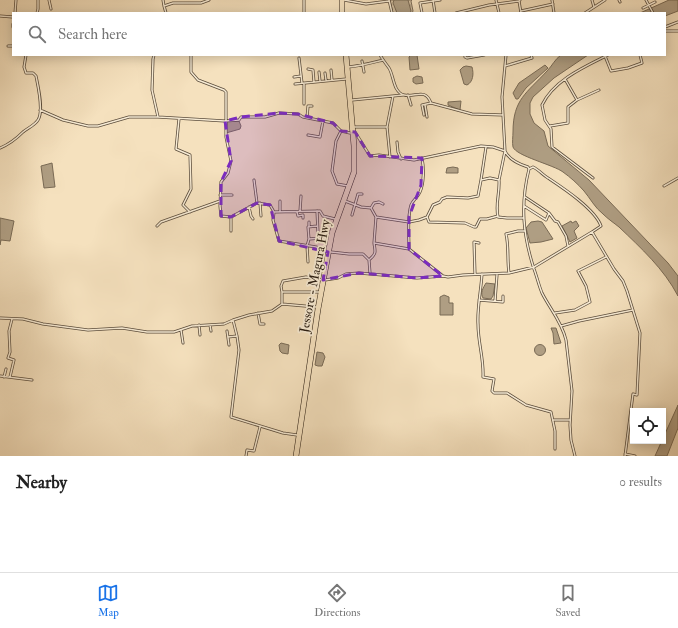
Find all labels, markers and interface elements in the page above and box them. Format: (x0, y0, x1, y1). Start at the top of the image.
search box (12, 12, 666, 56)
icon: search (26, 23, 48, 45)
text: Search here (58, 25, 127, 44)
street label: Jessore - Magura Hwy (296, 218, 335, 335)
map controls (630, 408, 666, 444)
button: locate (630, 408, 666, 444)
text: Nearby (16, 472, 67, 493)
text: 0 results (619, 474, 662, 490)
tab: Map (97, 582, 119, 619)
tab: Directions (314, 582, 361, 619)
tab: Saved (555, 582, 581, 619)

